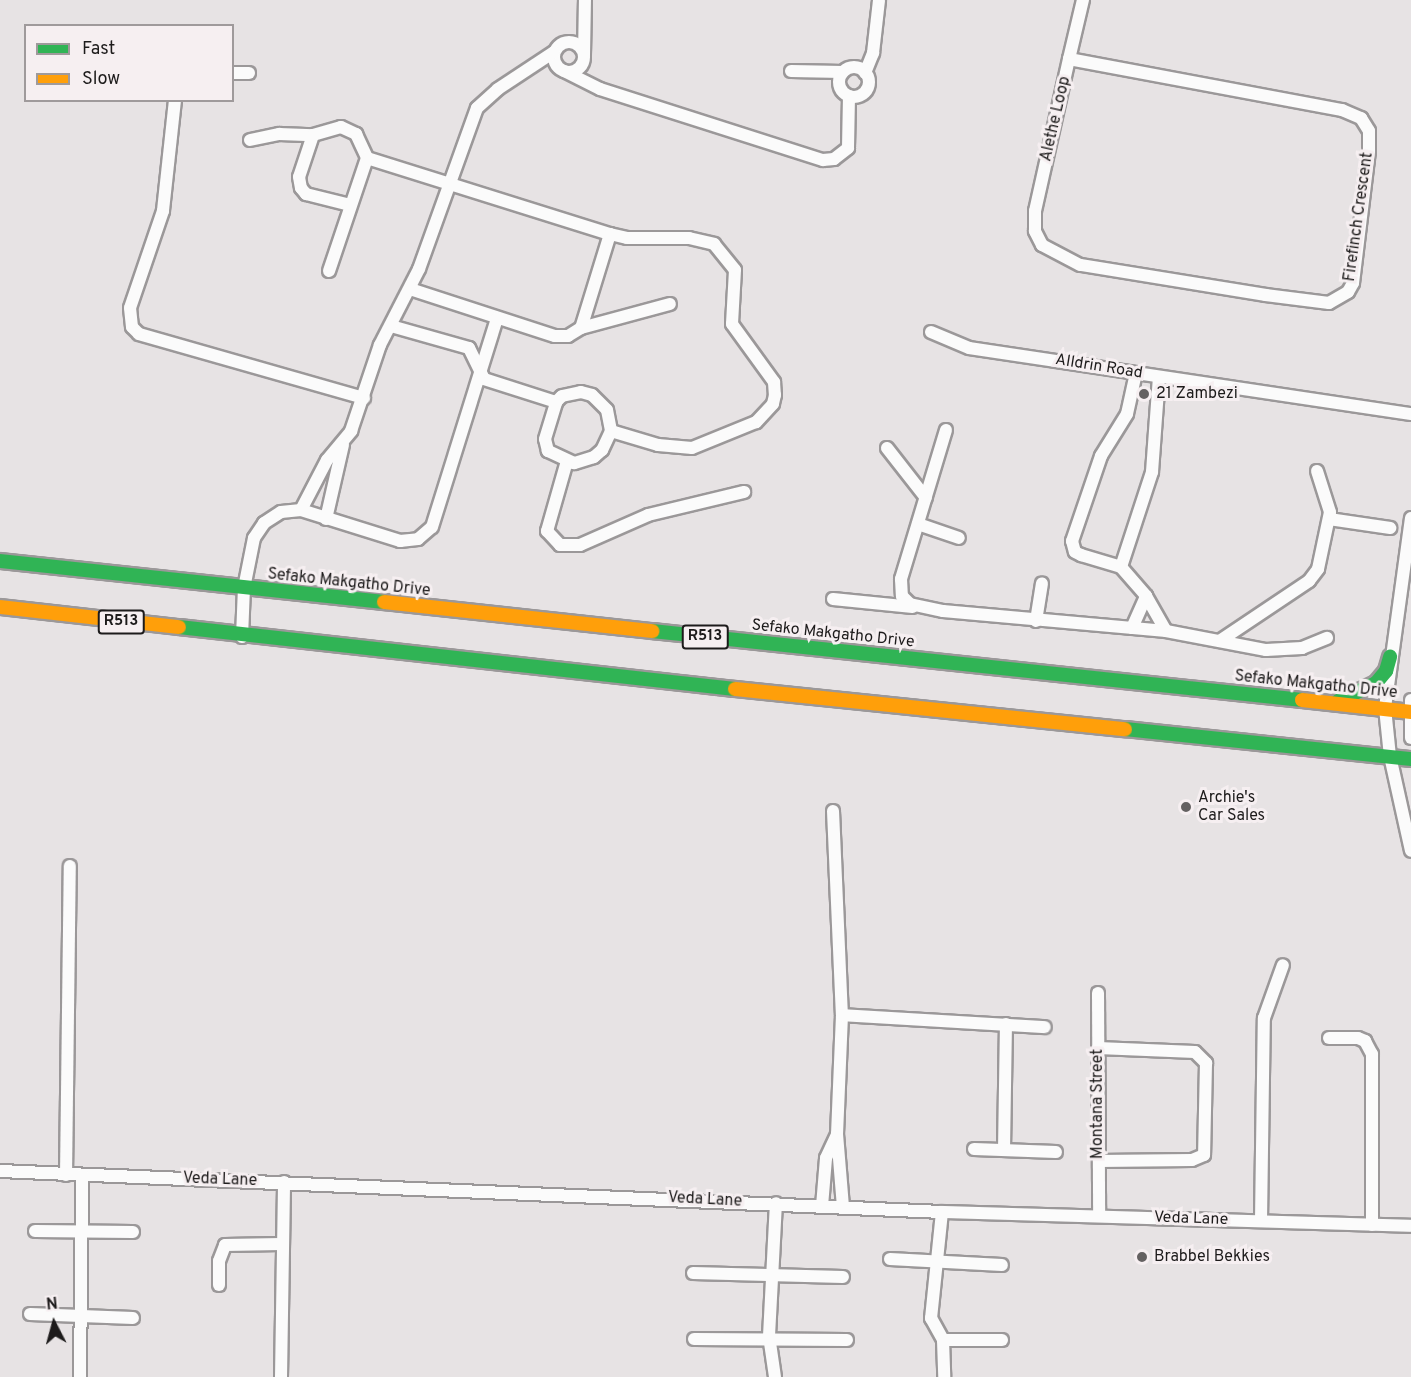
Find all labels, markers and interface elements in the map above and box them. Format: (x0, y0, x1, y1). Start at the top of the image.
legend (24, 24, 234, 102)
text: Fast (82, 38, 115, 61)
text: Slow (82, 68, 120, 91)
street label: Alethe Loop (1037, 75, 1075, 163)
street label: Firefinch Crescent (1340, 151, 1378, 283)
street label: Alldrin Road (1054, 351, 1144, 383)
place label: 21 Zambezi (1156, 384, 1238, 404)
marker: 21 Zambezi (1137, 387, 1151, 401)
street label: Sefako Makgatho Drive (267, 565, 431, 601)
road number: R513 (97, 610, 145, 634)
street label: Sefako Makgatho Drive (751, 616, 915, 652)
road number: R513 (681, 625, 729, 649)
street label: Sefako Makgatho Drive (1234, 667, 1398, 703)
place label: Archie's Car Sales (1198, 788, 1265, 826)
marker: Archie's Car Sales (1179, 800, 1193, 814)
street label: Montana Street (1088, 1049, 1108, 1159)
street label: Veda Lane (182, 1169, 258, 1191)
street label: Veda Lane (667, 1188, 743, 1212)
street label: Veda Lane (1153, 1208, 1229, 1230)
place label: Brabbel Bekkies (1154, 1247, 1270, 1267)
marker: Brabbel Bekkies (1135, 1250, 1149, 1264)
north arrow (24, 1293, 84, 1353)
text: N (45, 1295, 59, 1316)

